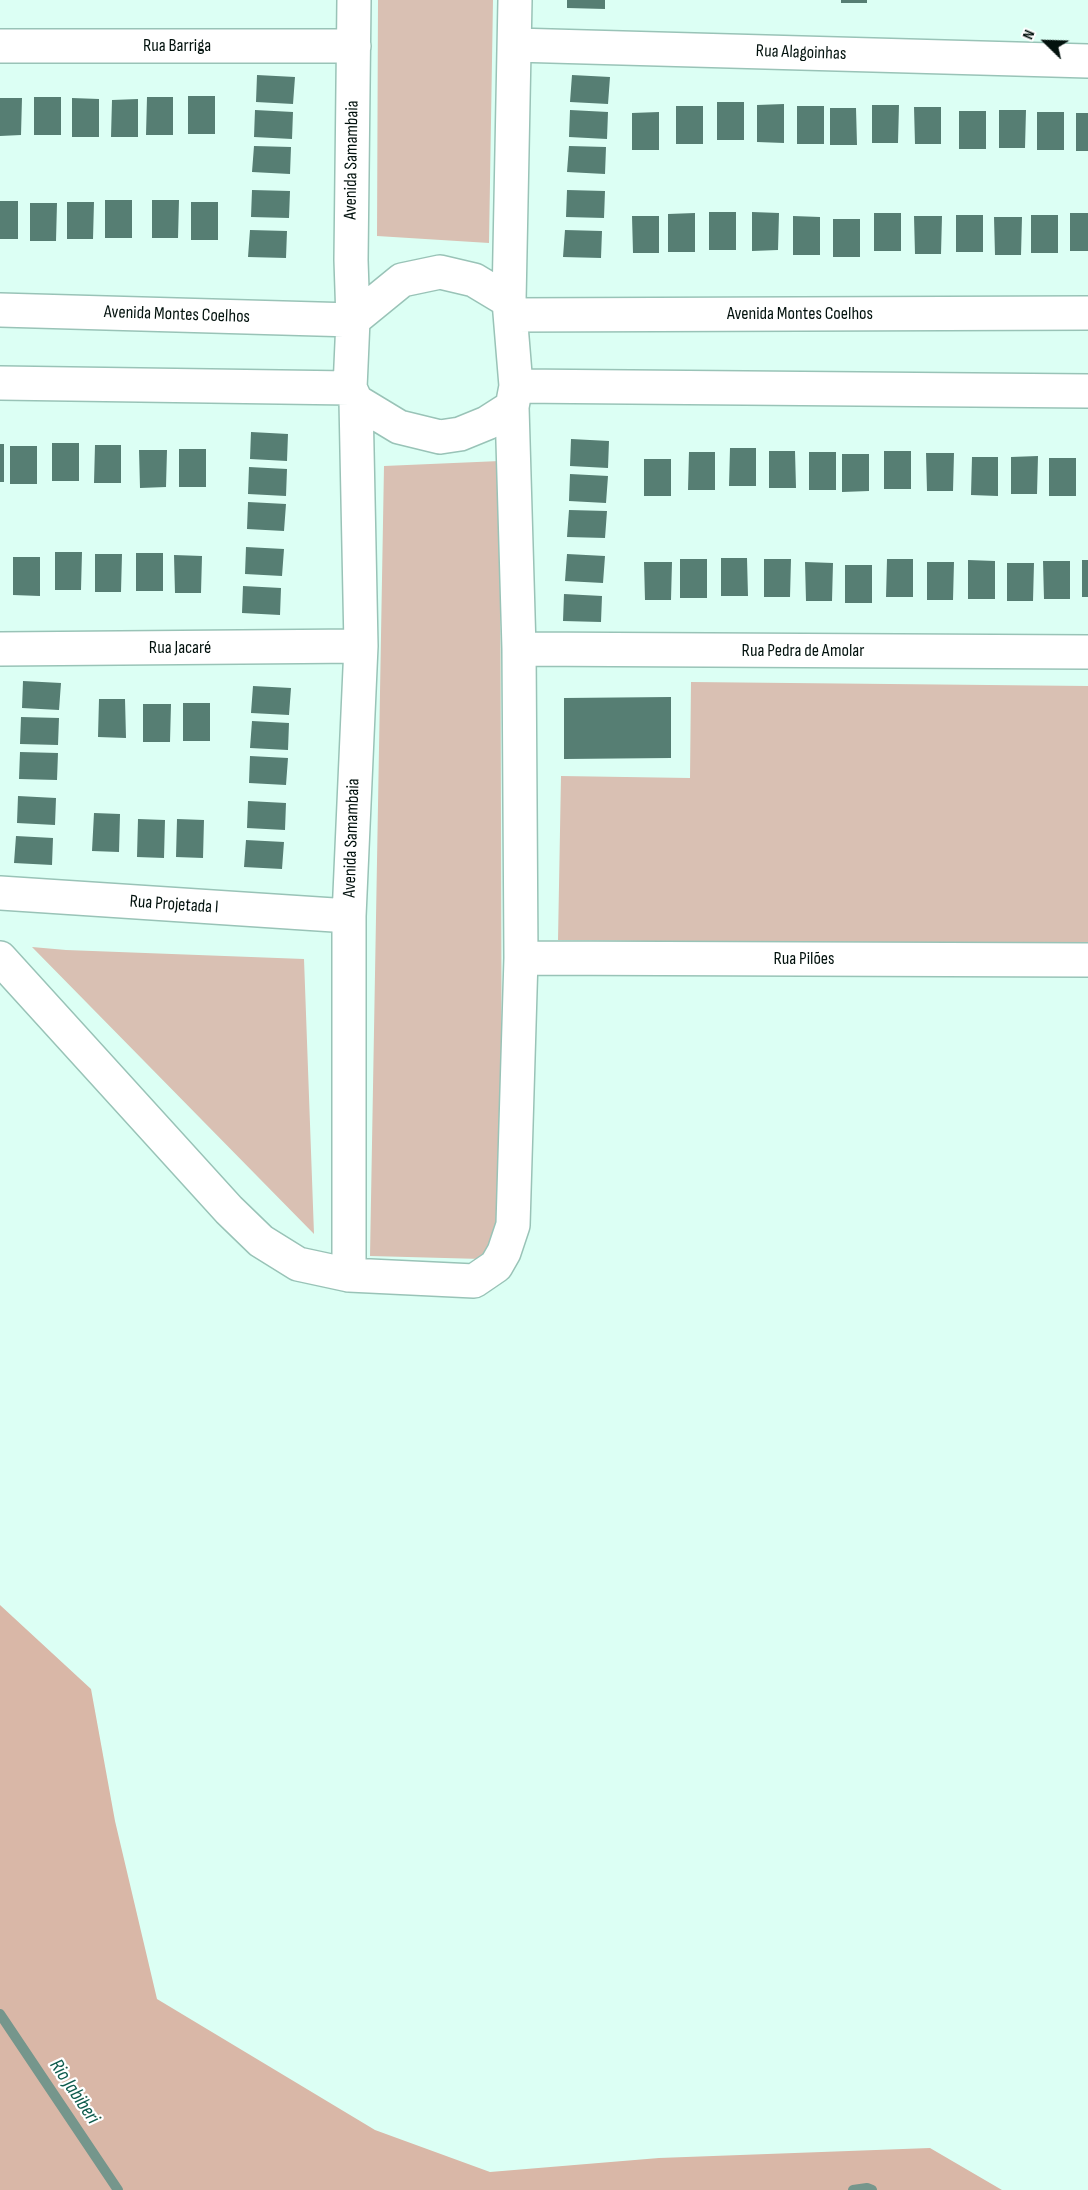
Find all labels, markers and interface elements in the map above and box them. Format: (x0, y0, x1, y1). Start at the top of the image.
north arrow (1016, 12, 1076, 72)
text: N (1019, 27, 1039, 42)
street label: Rua Barriga (143, 35, 211, 57)
street label: Rua Alagoinhas (755, 41, 847, 65)
street label: Avenida Samambaia (340, 100, 364, 220)
street label: Avenida Montes Coelhos (104, 302, 250, 328)
street label: Avenida Montes Coelhos (727, 303, 873, 325)
street label: Rua Jacaré (149, 637, 211, 659)
street label: Rua Pedra de Amolar (742, 640, 864, 662)
street label: Avenida Samambaia (339, 778, 365, 898)
street label: Rua Projetada I (129, 891, 219, 919)
street label: Rua Pilões (773, 948, 835, 970)
water label: Rio Jabiberi (44, 2055, 104, 2129)

